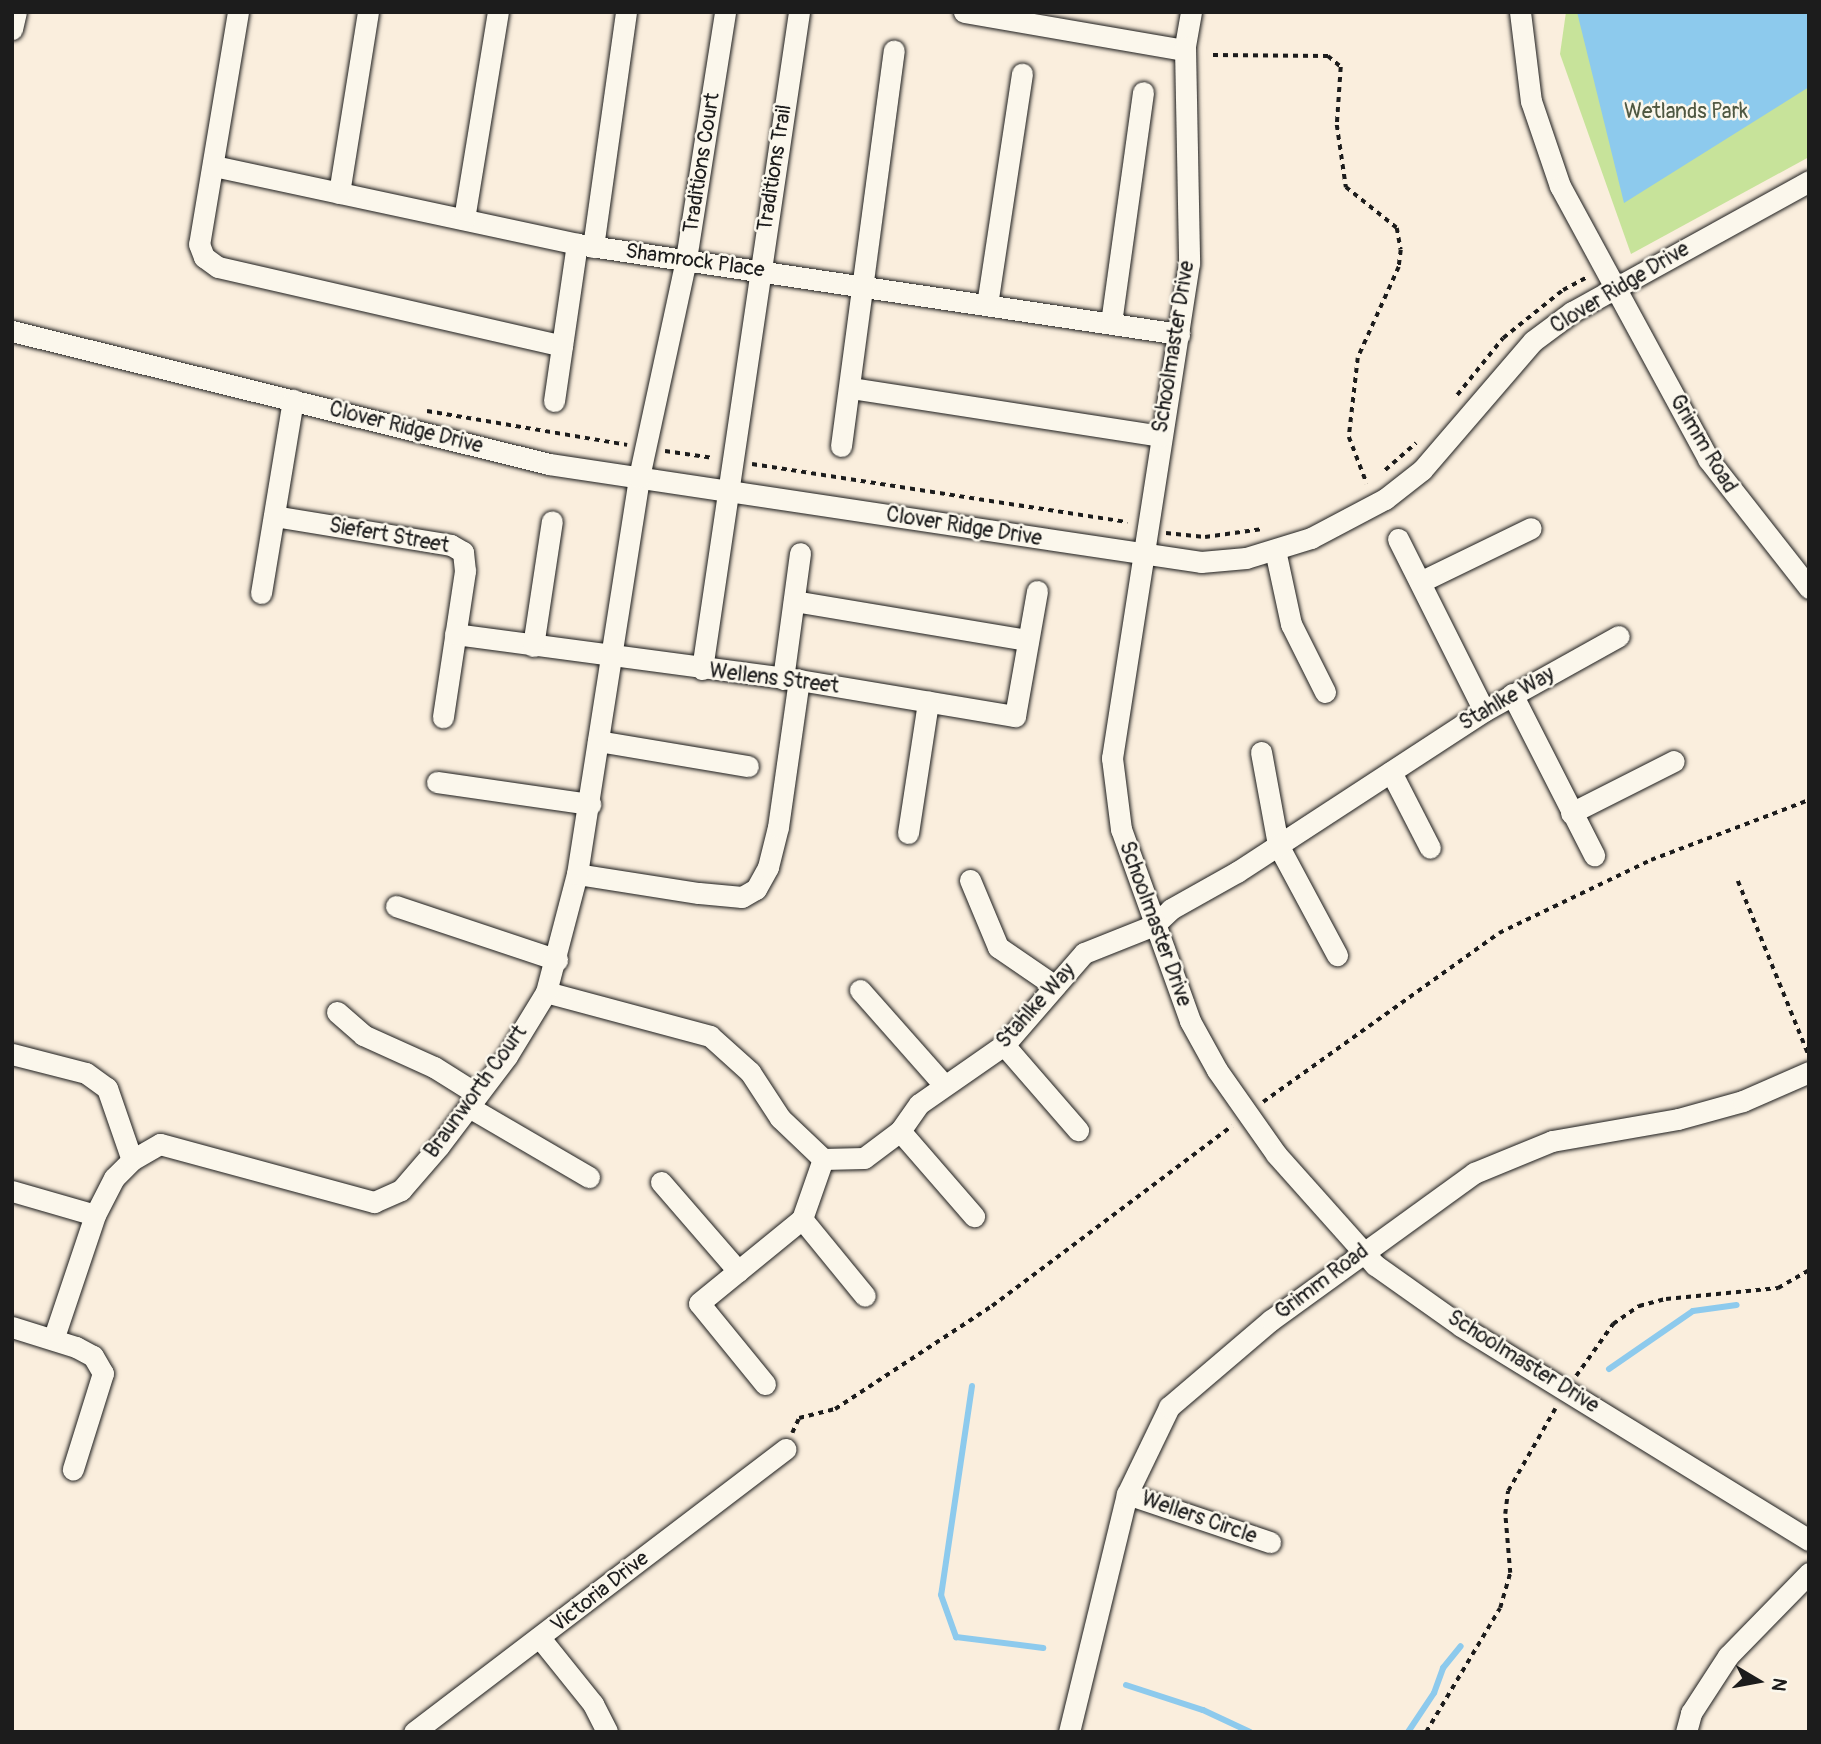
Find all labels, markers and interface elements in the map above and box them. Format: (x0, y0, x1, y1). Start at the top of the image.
street label: Traditions Court (678, 91, 726, 235)
park label: Wetlands Park (1624, 99, 1748, 125)
street label: Traditions Trail (753, 103, 797, 233)
street label: Clover Ridge Drive (1546, 237, 1694, 339)
street label: Shamrock Place (624, 239, 766, 283)
street label: Schoolmaster Drive (1148, 259, 1200, 435)
street label: Grimm Road (1664, 390, 1742, 498)
street label: Clover Ridge Drive (327, 397, 485, 459)
street label: Clover Ridge Drive (884, 502, 1044, 552)
street label: Siefert Street (327, 513, 451, 559)
street label: Wellens Street (708, 659, 840, 699)
street label: Stahlke Way (1455, 662, 1559, 736)
street label: Schoolmaster Drive (1113, 838, 1197, 1010)
street label: Stahlke Way (991, 958, 1081, 1054)
street label: Braunworth Court (419, 1021, 533, 1163)
street label: Grimm Road (1270, 1239, 1374, 1325)
street label: Schoolmaster Drive (1443, 1305, 1603, 1419)
street label: Wellers Circle (1138, 1487, 1260, 1549)
street label: Victoria Drive (546, 1546, 654, 1638)
north arrow (1723, 1646, 1793, 1716)
text: N (1766, 1676, 1792, 1693)

